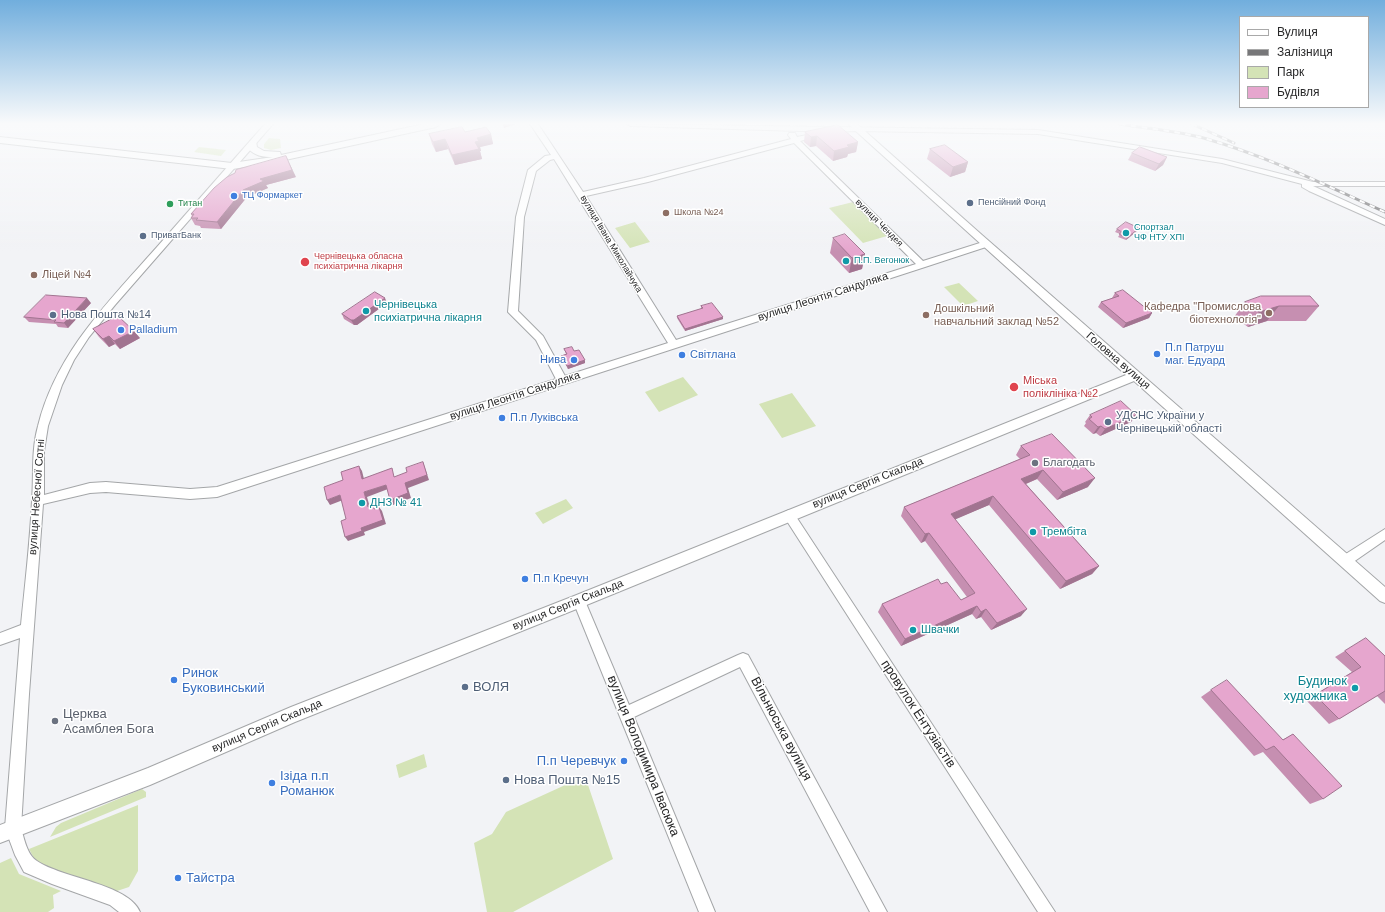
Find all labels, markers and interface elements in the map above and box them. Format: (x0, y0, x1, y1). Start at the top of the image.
legend (1239, 16, 1369, 108)
text: Вулиця (1277, 25, 1318, 39)
text: Залізниця (1277, 45, 1333, 59)
text: Парк (1277, 65, 1304, 79)
text: Будівля (1277, 85, 1319, 99)
marker: ТЦ Формаркет (229, 191, 239, 201)
place label: ТЦ Формаркет (242, 191, 303, 201)
street label: вулиця Івана Миколайчука (578, 194, 644, 294)
street label: вулиця Чендея (853, 197, 905, 249)
marker: Пенсійний Фонд (965, 198, 975, 208)
place label: Пенсійний Фонд (978, 198, 1046, 208)
marker: Титан (165, 199, 175, 209)
place label: Титан (178, 199, 202, 209)
marker: Школа №24 (661, 208, 671, 218)
place label: Школа №24 (674, 208, 724, 218)
place label: Спортзал ЧФ НТУ ХПІ (1134, 223, 1185, 244)
marker: Спортзал ЧФ НТУ ХПІ (1121, 228, 1131, 238)
marker: ПриватБанк (138, 231, 148, 241)
place label: ПриватБанк (151, 231, 201, 241)
place label: Чернівецька обласна психіатрична лікарня (314, 252, 403, 273)
marker: Чернівецька обласна психіатрична лікарня (299, 256, 311, 268)
marker: П.П. Вегонюк (841, 256, 851, 266)
place label: П.П. Вегонюк (854, 256, 909, 266)
place label: Ліцей №4 (42, 268, 91, 282)
marker: Ліцей №4 (29, 270, 39, 280)
street label: вулиця Леонтія Сандуляка (756, 270, 890, 324)
place label: Чернівецька психіатрична лікарня (374, 298, 482, 324)
place label: Кафедра "Промислова біотехнологія" (1144, 300, 1261, 326)
place label: Дошкільний навчальний заклад №52 (934, 302, 1059, 328)
marker: Чернівецька психіатрична лікарня (361, 306, 371, 316)
place label: Нова Пошта №14 (61, 308, 151, 322)
marker: Кафедра "Промислова біотехнологія" (1264, 308, 1274, 318)
marker: Нова Пошта №14 (48, 310, 58, 320)
marker: Дошкільний навчальний заклад №52 (921, 310, 931, 320)
place label: Palladium (129, 323, 177, 337)
marker: Palladium (116, 325, 126, 335)
street label: Головна вулиця (1083, 330, 1153, 392)
place label: П.п Патруш маг. Едуард (1165, 341, 1225, 367)
place label: Світлана (690, 348, 736, 362)
marker: П.п Патруш маг. Едуард (1152, 349, 1162, 359)
marker: Світлана (677, 350, 687, 360)
place label: Нива (540, 353, 566, 367)
marker: Нива (569, 355, 579, 365)
street label: вулиця Леонтія Сандуляка (448, 369, 582, 423)
place label: Міська поліклініка №2 (1023, 374, 1098, 400)
marker: Міська поліклініка №2 (1008, 381, 1020, 393)
place label: УДСНС України у Чернівецькій області (1116, 409, 1222, 435)
place label: П.п Луківська (510, 411, 578, 425)
marker: П.п Луківська (497, 413, 507, 423)
marker: УДСНС України у Чернівецькій області (1103, 417, 1113, 427)
street label: вулиця Небесної Сотні (26, 439, 48, 555)
street label: вулиця Сергія Скальда (811, 455, 925, 511)
place label: Благодать (1043, 456, 1095, 470)
marker: Благодать (1030, 458, 1040, 468)
place label: ДНЗ № 41 (370, 496, 422, 510)
marker: ДНЗ № 41 (357, 498, 367, 508)
place label: Трембіта (1041, 525, 1087, 539)
marker: Трембіта (1028, 527, 1038, 537)
place label: П.п Кречун (533, 572, 589, 586)
marker: П.п Кречун (520, 574, 530, 584)
street label: вулиця Сергія Скальда (511, 577, 625, 633)
place label: Швачки (921, 623, 959, 637)
marker: Швачки (908, 625, 918, 635)
street label: провулок Ентузіастів (877, 657, 959, 771)
place label: Ринок Буковинський (182, 665, 265, 696)
street label: вулиця Володимира Івасюка (604, 673, 682, 839)
place label: Будинок художника (1283, 673, 1347, 704)
marker: Ринок Буковинський (169, 675, 179, 685)
street label: Вільнюська вулиця (747, 675, 815, 783)
place label: ВОЛЯ (473, 679, 509, 695)
marker: ВОЛЯ (460, 682, 470, 692)
marker: Будинок художника (1350, 683, 1360, 693)
street label: вулиця Сергія Скальда (210, 697, 324, 755)
place label: Церква Асамблея Бога (63, 706, 154, 737)
marker: Церква Асамблея Бога (50, 716, 60, 726)
place label: П.п Черевчук (537, 753, 616, 769)
marker: П.п Черевчук (619, 756, 629, 766)
place label: Ізіда п.п Романюк (280, 768, 334, 799)
place label: Нова Пошта №15 (514, 772, 620, 788)
marker: Нова Пошта №15 (501, 775, 511, 785)
marker: Ізіда п.п Романюк (267, 778, 277, 788)
place label: Тайстра (186, 870, 235, 886)
marker: Тайстра (173, 873, 183, 883)

